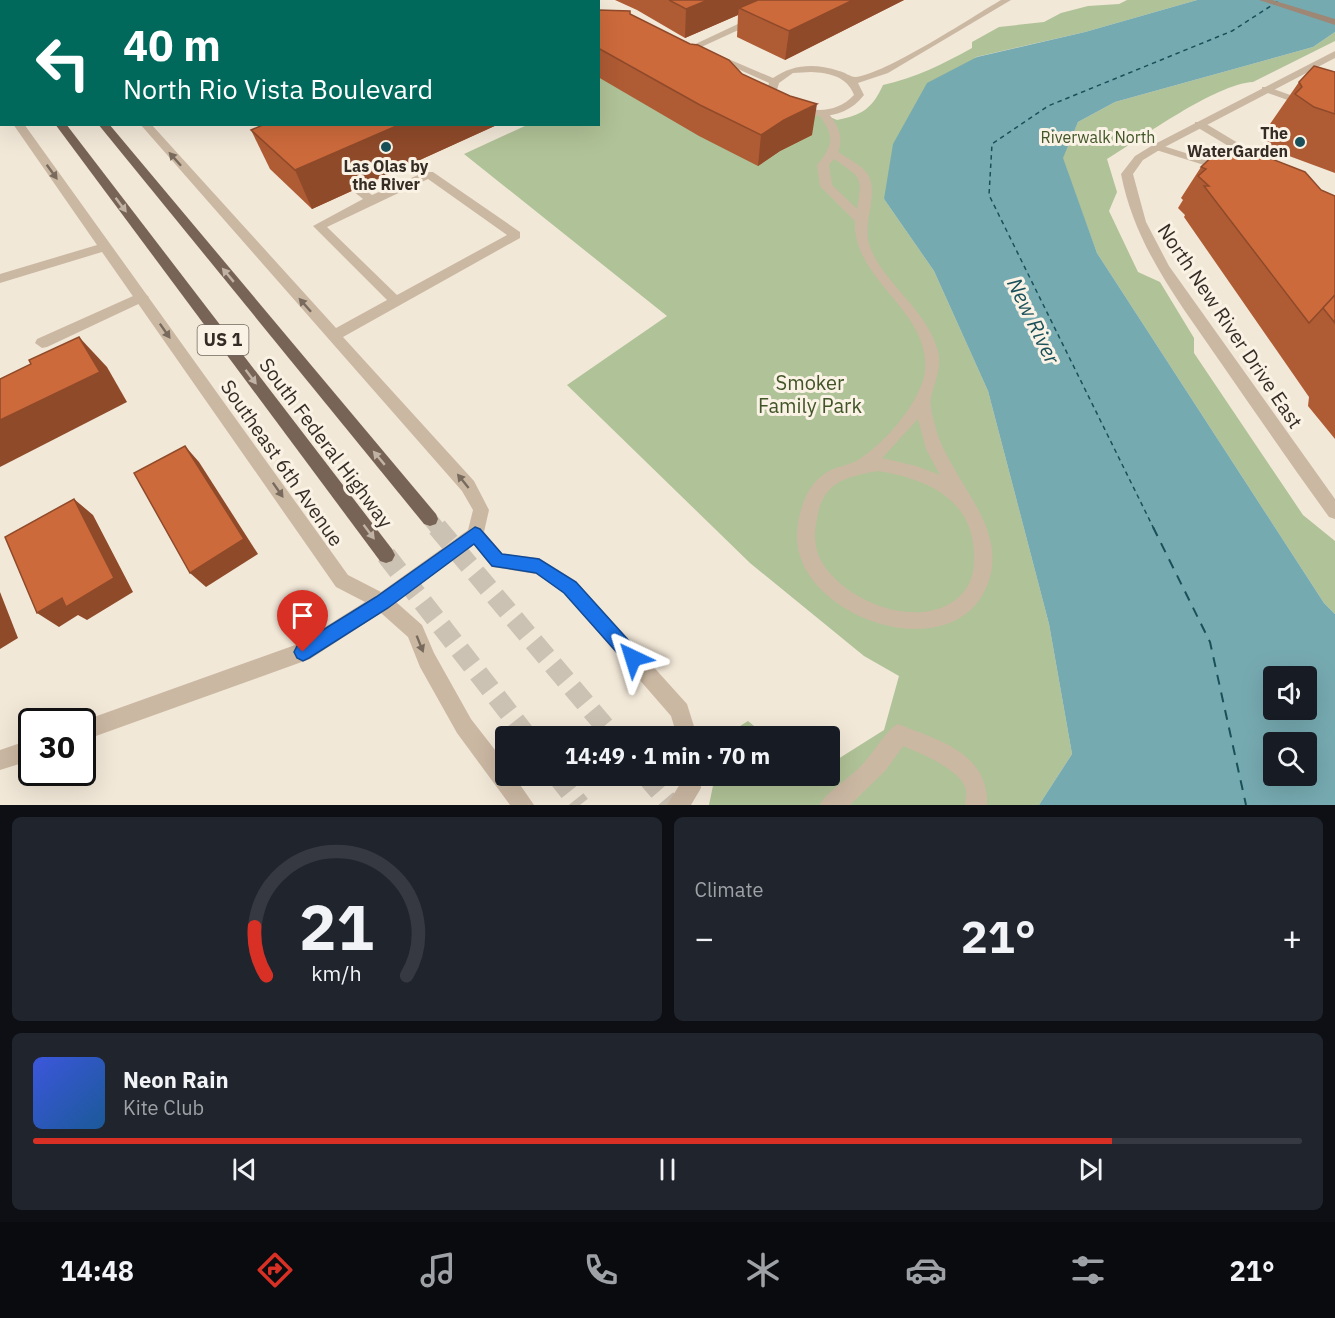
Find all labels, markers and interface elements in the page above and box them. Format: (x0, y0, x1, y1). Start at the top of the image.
text: 40 m (123, 18, 221, 73)
icon: left (24, 24, 102, 102)
text: North Rio Vista Boulevard (123, 71, 433, 106)
place label: The WaterGarden (1187, 123, 1288, 161)
park label: Riverwalk North (1041, 127, 1155, 147)
marker: The WaterGarden (1293, 135, 1307, 149)
marker: Las Olas by the River (379, 140, 393, 154)
one-way arrow (169, 152, 182, 167)
place label: Las Olas by the River (344, 156, 429, 194)
one-way arrow (46, 163, 58, 179)
one-way arrow (114, 197, 126, 212)
street label: North New River Drive East (1152, 218, 1309, 433)
one-way arrow (222, 268, 235, 283)
water label: New River (1001, 273, 1067, 370)
one-way arrow (298, 297, 312, 312)
one-way arrow (159, 322, 171, 338)
road number: US 1 (198, 325, 248, 355)
street label: South Federal Highway (254, 352, 399, 533)
one-way arrow (245, 368, 257, 384)
park label: Smoker Family Park (758, 369, 862, 419)
street label: Southeast 6th Avenue (215, 374, 350, 551)
one-way arrow (373, 450, 386, 466)
one-way arrow (457, 474, 470, 489)
one-way arrow (272, 482, 283, 498)
one-way arrow (363, 524, 375, 540)
pin (277, 590, 328, 652)
icon: arrive (286, 599, 319, 632)
position arrow (601, 626, 665, 690)
one-way arrow (416, 636, 426, 654)
map controls (1263, 666, 1317, 786)
button: sound (1263, 666, 1317, 720)
speed limit sign: 30 (18, 708, 96, 786)
button: search (1263, 732, 1317, 786)
text: 14:49 · 1 min · 70 m (565, 741, 770, 770)
text: Climate (695, 876, 763, 903)
text: 21 (299, 886, 374, 967)
text: 21° (961, 907, 1036, 965)
text: − (695, 916, 714, 959)
text: + (1282, 916, 1302, 959)
text: km/h (312, 959, 362, 987)
text: Neon Rain (123, 1065, 229, 1094)
text: Kite Club (123, 1094, 204, 1121)
icon: previous (228, 1153, 261, 1186)
icon: pause (651, 1153, 684, 1186)
icon: next (1074, 1153, 1107, 1186)
icon: directions (254, 1249, 296, 1291)
icon: music (417, 1249, 459, 1291)
icon: phone (580, 1249, 622, 1291)
icon: climate (742, 1249, 784, 1291)
icon: car (905, 1249, 947, 1291)
icon: filters (1067, 1249, 1109, 1291)
text: 14:48 (60, 1253, 134, 1288)
text: 21° (1230, 1253, 1275, 1288)

